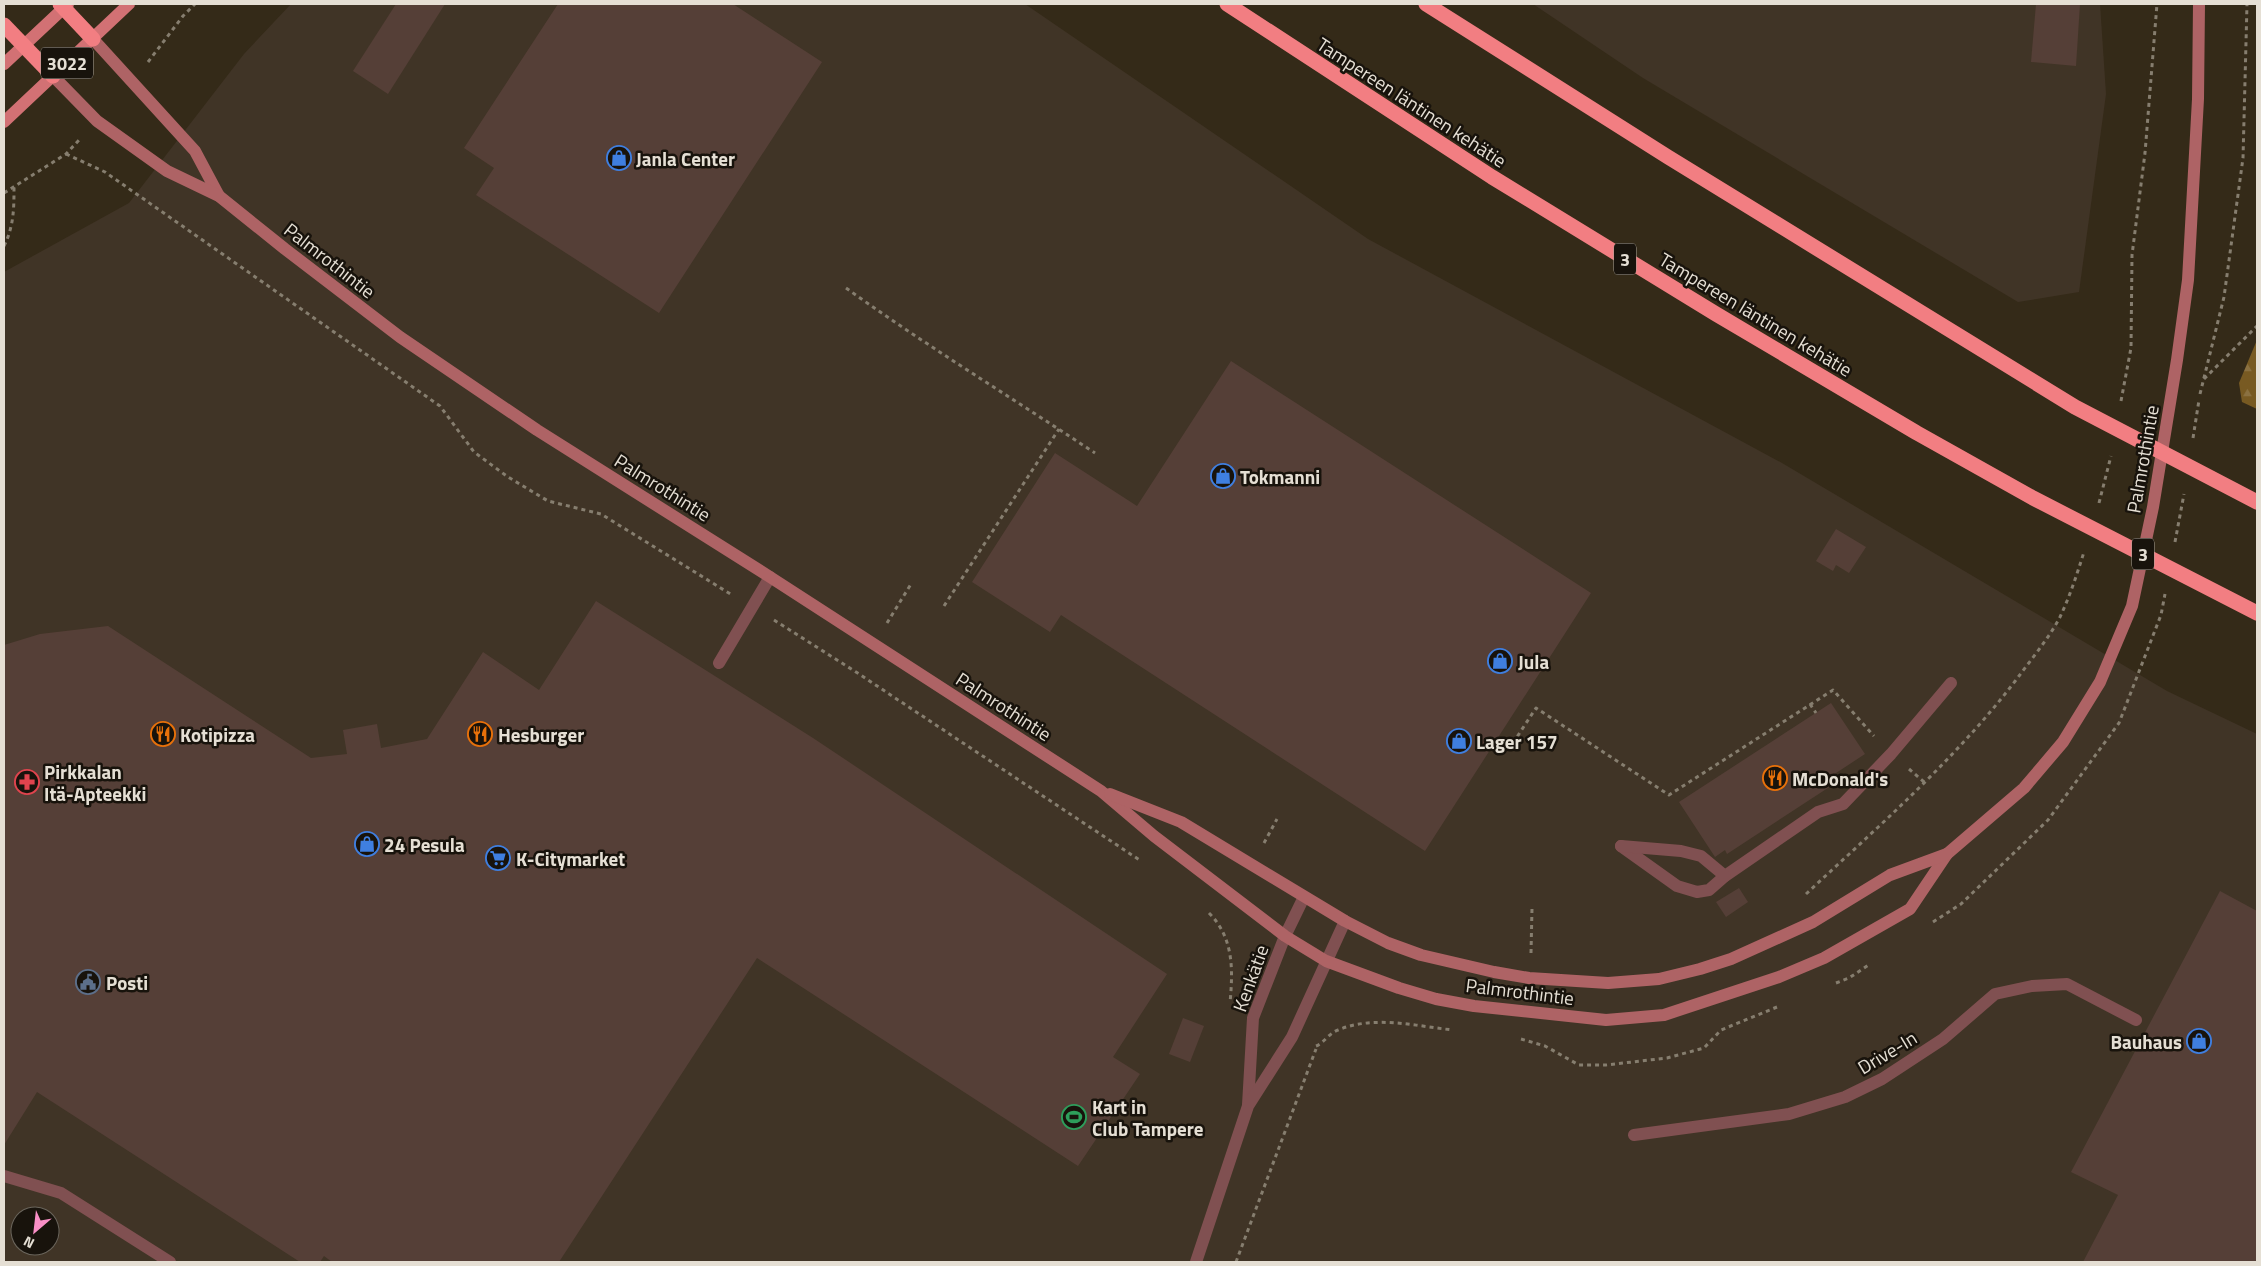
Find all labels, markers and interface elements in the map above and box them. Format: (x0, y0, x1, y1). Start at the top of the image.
street label: Tampereen läntinen kehätie (1311, 30, 1513, 174)
road number: 3022 (41, 48, 93, 78)
place label: Janla Center (636, 144, 735, 173)
shop icon: Janla Center (606, 145, 632, 171)
street label: Palmrothintie (278, 215, 382, 305)
road number: 3 (1614, 243, 1636, 274)
street label: Tampereen läntinen kehätie (1654, 245, 1858, 383)
street label: Palmrothintie (2118, 403, 2166, 515)
street label: Palmrothintie (609, 446, 717, 528)
place label: Tokmanni (1240, 462, 1320, 491)
shop icon: Tokmanni (1210, 463, 1236, 489)
road number: 3 (2132, 538, 2154, 570)
place label: Jula (1518, 647, 1549, 676)
shop icon: Jula (1487, 648, 1513, 674)
street label: Palmrothintie (950, 664, 1058, 748)
place label: Kotipizza (180, 720, 255, 749)
place label: Hesburger (498, 720, 584, 749)
restaurant icon: Kotipizza (150, 721, 176, 747)
restaurant icon: Hesburger (467, 721, 493, 747)
place label: Lager 157 (1476, 727, 1558, 756)
shop icon: Lager 157 (1446, 728, 1472, 754)
place label: Pirkkalan Itä-Apteekki (44, 757, 146, 808)
place label: McDonald's (1792, 764, 1888, 793)
restaurant icon: McDonald's (1762, 765, 1788, 791)
pharmacy icon: Pirkkalan Itä-Apteekki (14, 769, 40, 795)
place label: 24 Pesula (384, 830, 465, 859)
shop icon: 24 Pesula (354, 831, 380, 857)
place label: K-Citymarket (516, 844, 625, 873)
supermarket icon: K-Citymarket (485, 845, 511, 871)
street label: Kenkätie (1225, 940, 1275, 1016)
place label: Posti (106, 968, 148, 997)
public building icon: Posti (75, 969, 101, 995)
street label: Palmrothintie (1464, 970, 1576, 1012)
street label: Drive-In (1852, 1023, 1922, 1081)
place label: Bauhaus (2111, 1027, 2182, 1056)
shop icon: Bauhaus (2186, 1028, 2212, 1054)
place label: Kart in Club Tampere (1092, 1092, 1204, 1143)
sports icon: Kart in Club Tampere (1061, 1104, 1087, 1130)
north arrow (10, 1206, 60, 1256)
text: N (19, 1231, 38, 1254)

